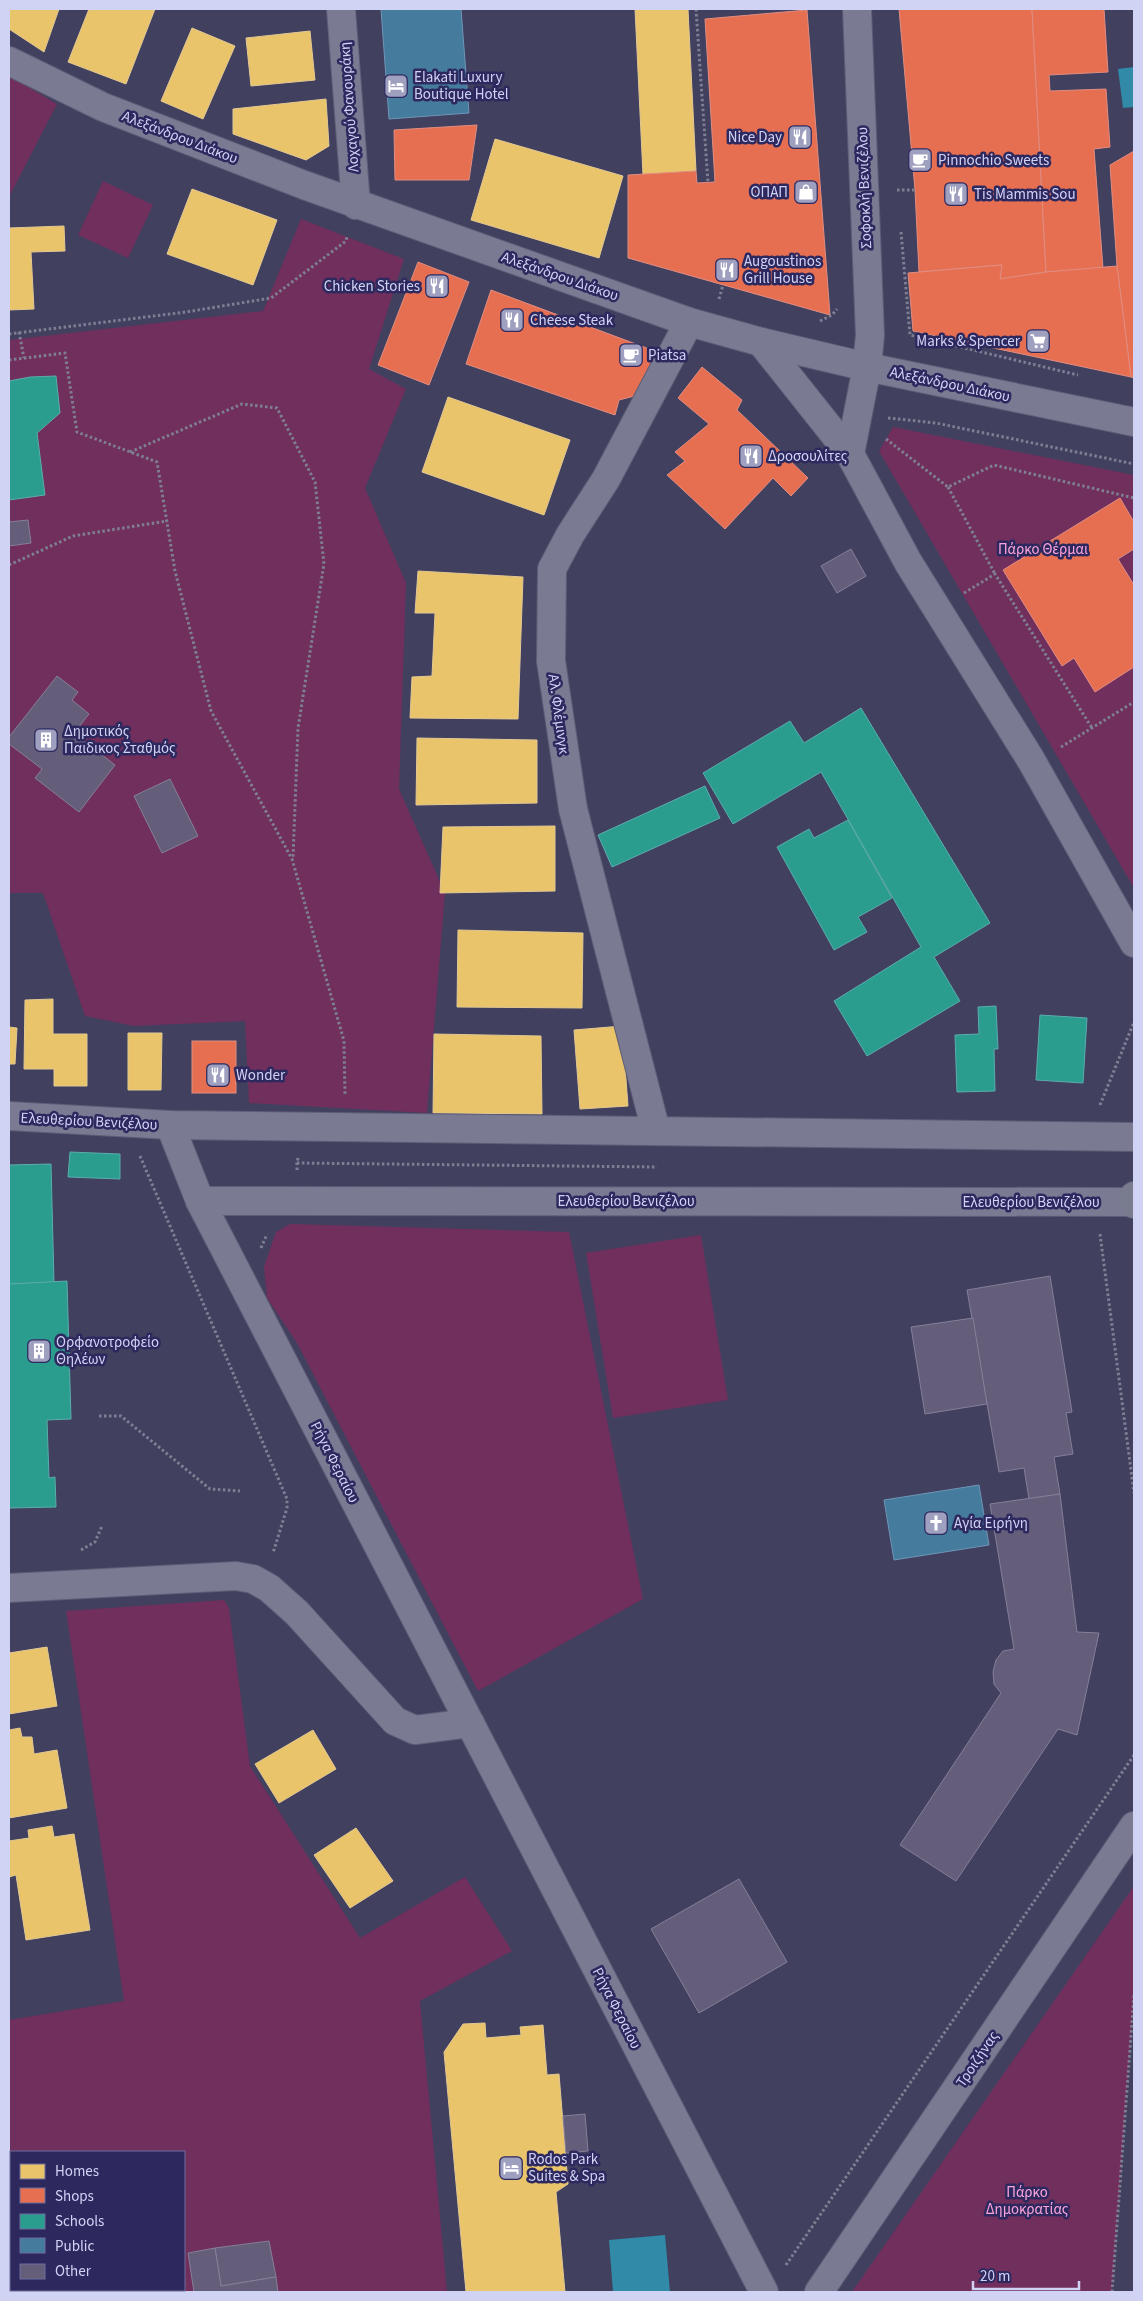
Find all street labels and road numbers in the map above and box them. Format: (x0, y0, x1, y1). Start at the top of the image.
street label: Λοχαγού Φανουράκη (334, 41, 365, 173)
street label: Αλεξάνδρου Διάκου (119, 106, 241, 169)
street label: Σοφοκλή Βενιζέλου (852, 127, 877, 249)
street label: Αλεξάνδρου Διάκου (499, 247, 621, 306)
street label: Αλεξάνδρου Διάκου (888, 361, 1012, 407)
street label: Αλ. Φλέμινγκ (543, 673, 575, 756)
street label: Ελευθερίου Βενιζέλου (20, 1107, 158, 1136)
street label: Ελευθερίου Βενιζέλου (557, 1191, 695, 1212)
street label: Ελευθερίου Βενιζέλου (962, 1192, 1100, 1213)
street label: Ρήγα Φεραίου (305, 1418, 364, 1507)
street label: Ρήγα Φεραίου (587, 1964, 646, 2053)
street label: Τροιζήνας (951, 2027, 1004, 2091)

